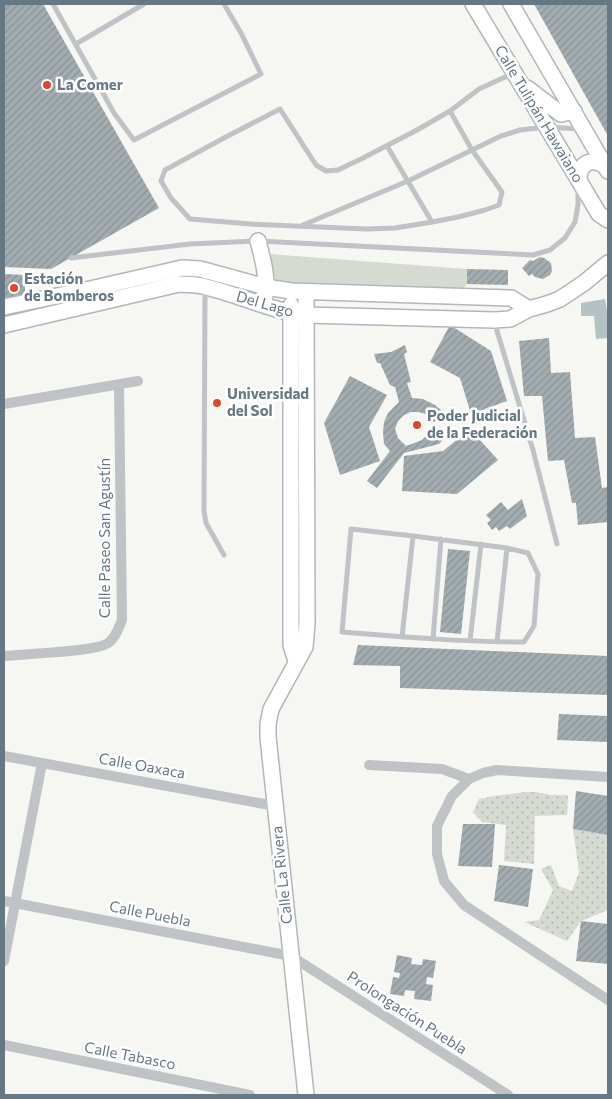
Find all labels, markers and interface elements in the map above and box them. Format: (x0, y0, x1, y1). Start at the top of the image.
street label: Calle Tulipán Hawaiano (492, 42, 588, 185)
place label: La Comer (57, 75, 123, 93)
marker: La Comer (41, 79, 53, 91)
place label: Estación de Bomberos (24, 269, 114, 304)
marker: Estación de Bomberos (8, 282, 20, 294)
street label: Del Lago (234, 286, 296, 320)
place label: Universidad del Sol (227, 384, 309, 419)
marker: Universidad del Sol (211, 397, 223, 409)
place label: Poder Judicial de la Federación (427, 406, 537, 441)
marker: Poder Judicial de la Federación (411, 419, 423, 431)
street label: Calle Paseo San Agustín (95, 458, 113, 618)
street label: Calle Oaxaca (97, 749, 187, 781)
street label: Calle La Rivera (267, 825, 295, 925)
street label: Calle Puebla (108, 896, 193, 930)
street label: Prolongación Puebla (344, 967, 471, 1058)
street label: Calle Tabasco (83, 1037, 177, 1073)

